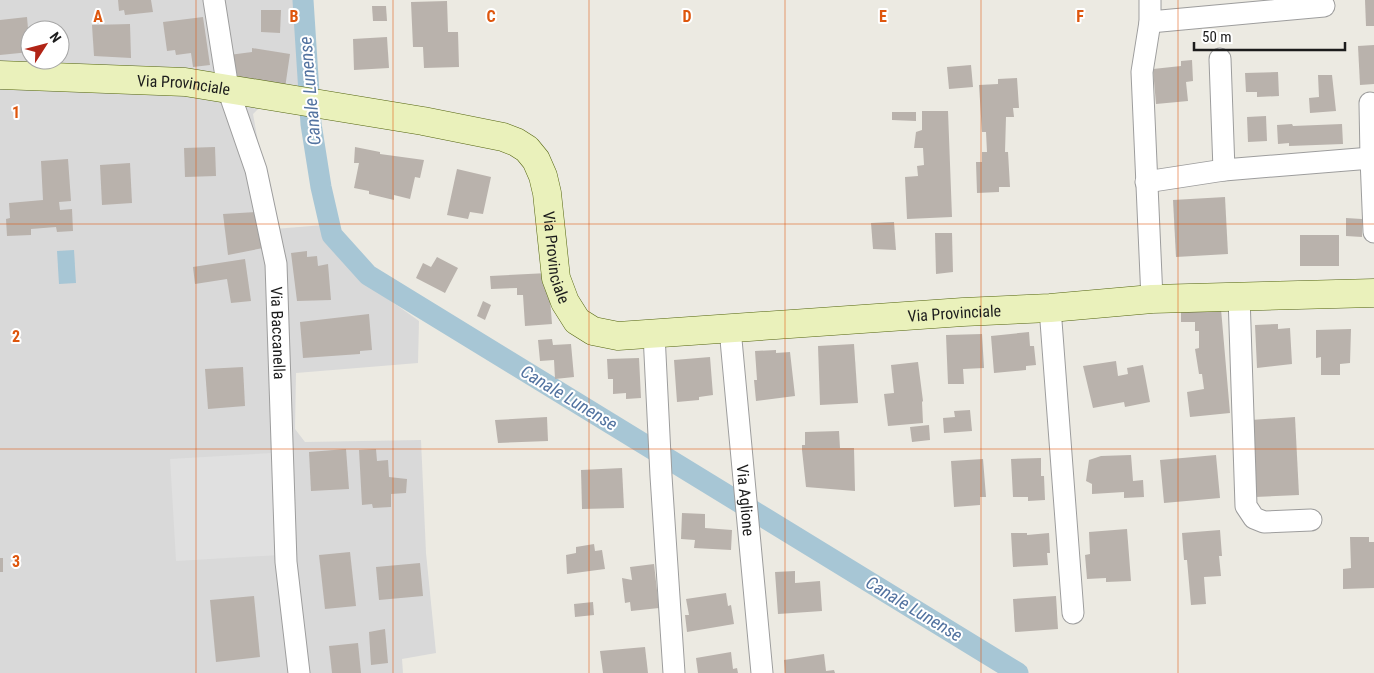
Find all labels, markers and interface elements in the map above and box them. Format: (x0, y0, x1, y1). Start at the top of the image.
text: A (93, 7, 103, 26)
text: B (290, 7, 299, 26)
text: C (486, 7, 496, 26)
text: D (682, 7, 692, 26)
text: E (879, 7, 887, 26)
text: F (1076, 7, 1084, 26)
north arrow (20, 20, 70, 70)
scale bar (1194, 20, 1345, 52)
text: 50 m (1202, 28, 1232, 46)
text: N (47, 29, 65, 46)
water label: Canale Lunense (294, 36, 325, 146)
street label: Via Provinciale (137, 71, 232, 99)
text: 1 (12, 103, 20, 122)
street label: Via Provinciale (539, 210, 574, 306)
street label: Via Baccanella (267, 286, 289, 380)
street label: Via Provinciale (907, 301, 1001, 326)
text: 2 (12, 327, 20, 346)
water label: Canale Lunense (517, 361, 621, 435)
street label: Via Aglione (733, 464, 758, 537)
text: 3 (12, 552, 20, 571)
water label: Canale Lunense (862, 572, 966, 646)

